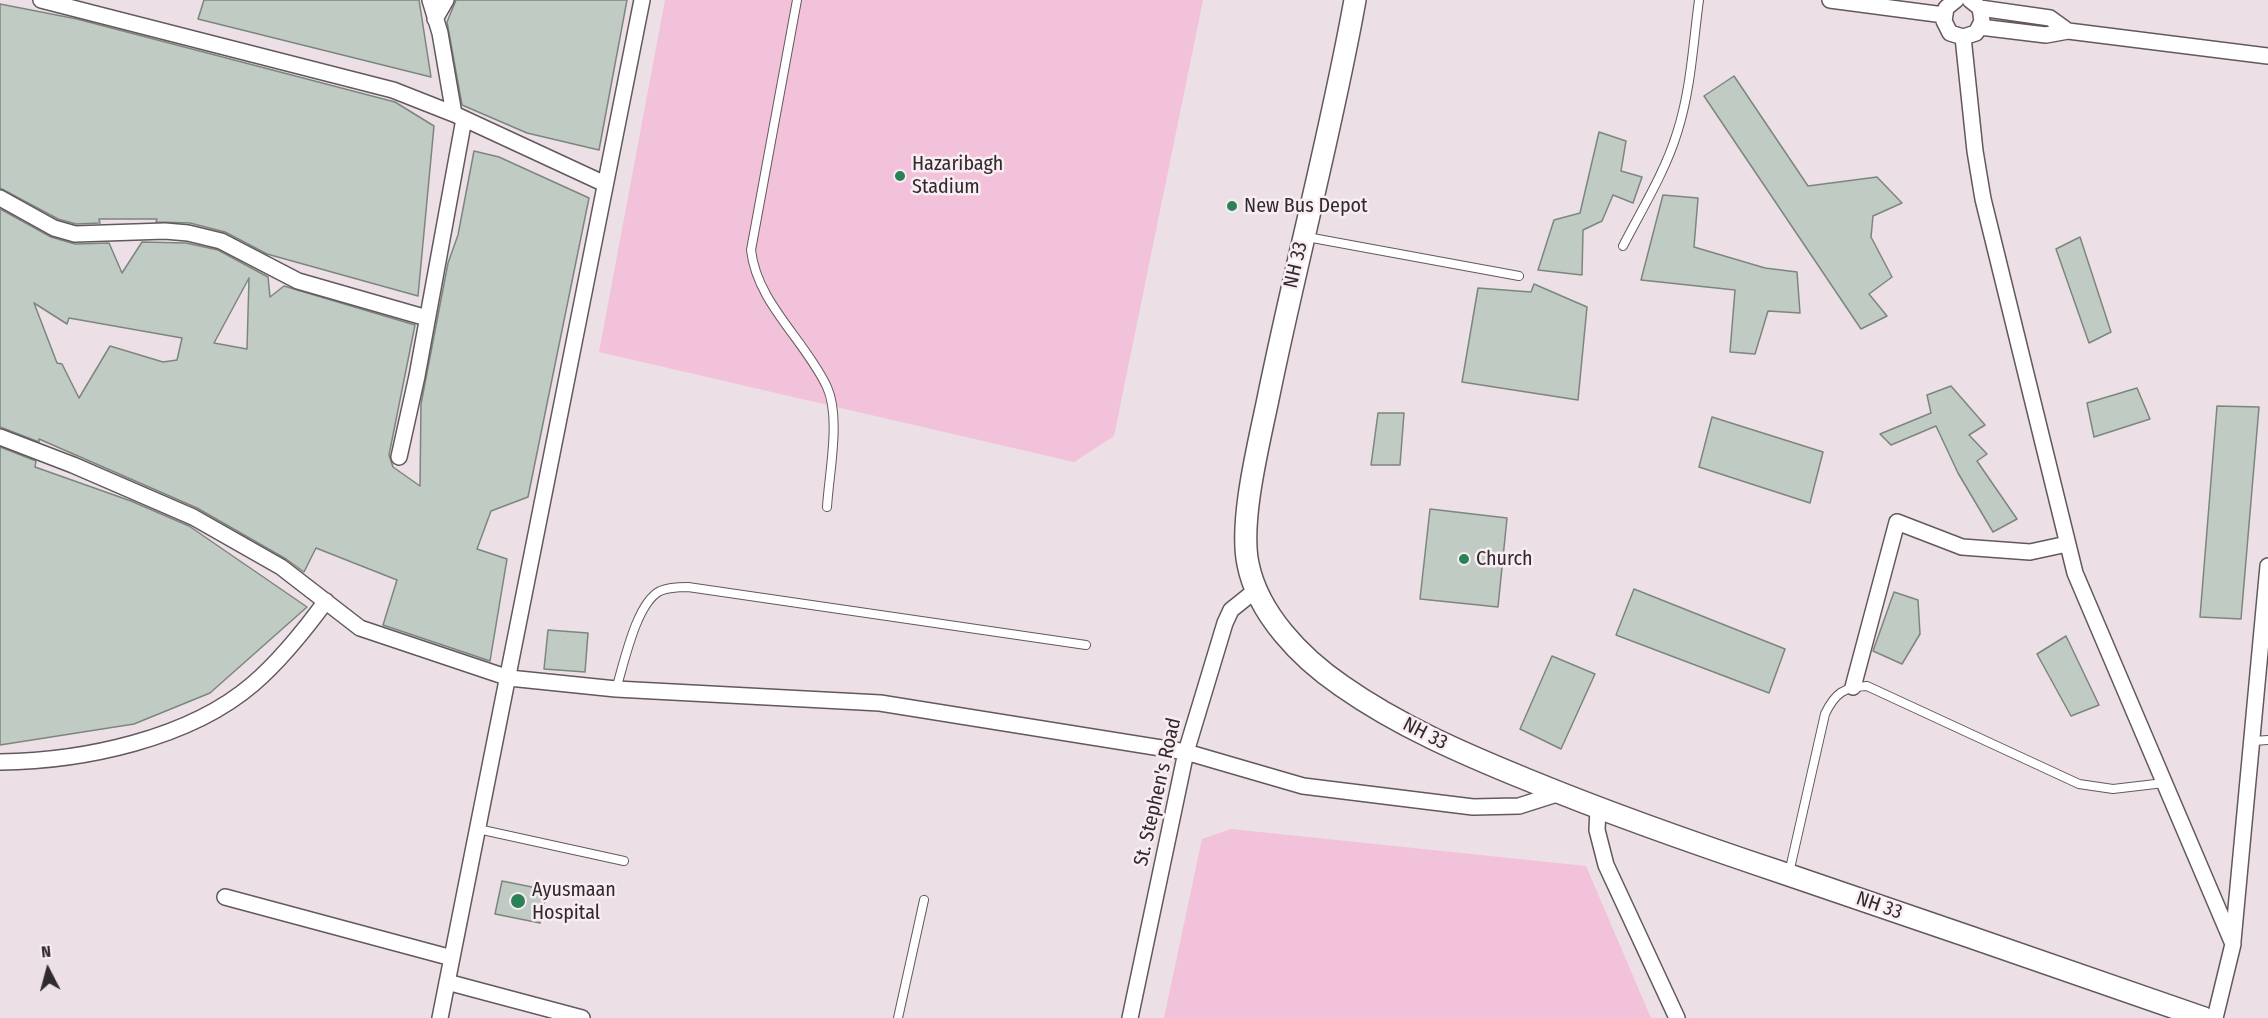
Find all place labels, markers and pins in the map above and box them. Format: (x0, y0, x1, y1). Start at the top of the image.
place label: Hazaribagh Stadium (912, 152, 1003, 199)
marker: Hazaribagh Stadium (893, 169, 907, 183)
place label: New Bus Depot (1244, 194, 1368, 218)
marker: New Bus Depot (1225, 199, 1239, 213)
place label: Church (1476, 547, 1532, 571)
marker: Church (1457, 552, 1471, 566)
place label: Ayusmaan Hospital (532, 878, 616, 925)
marker: Ayusmaan Hospital (509, 892, 527, 910)

